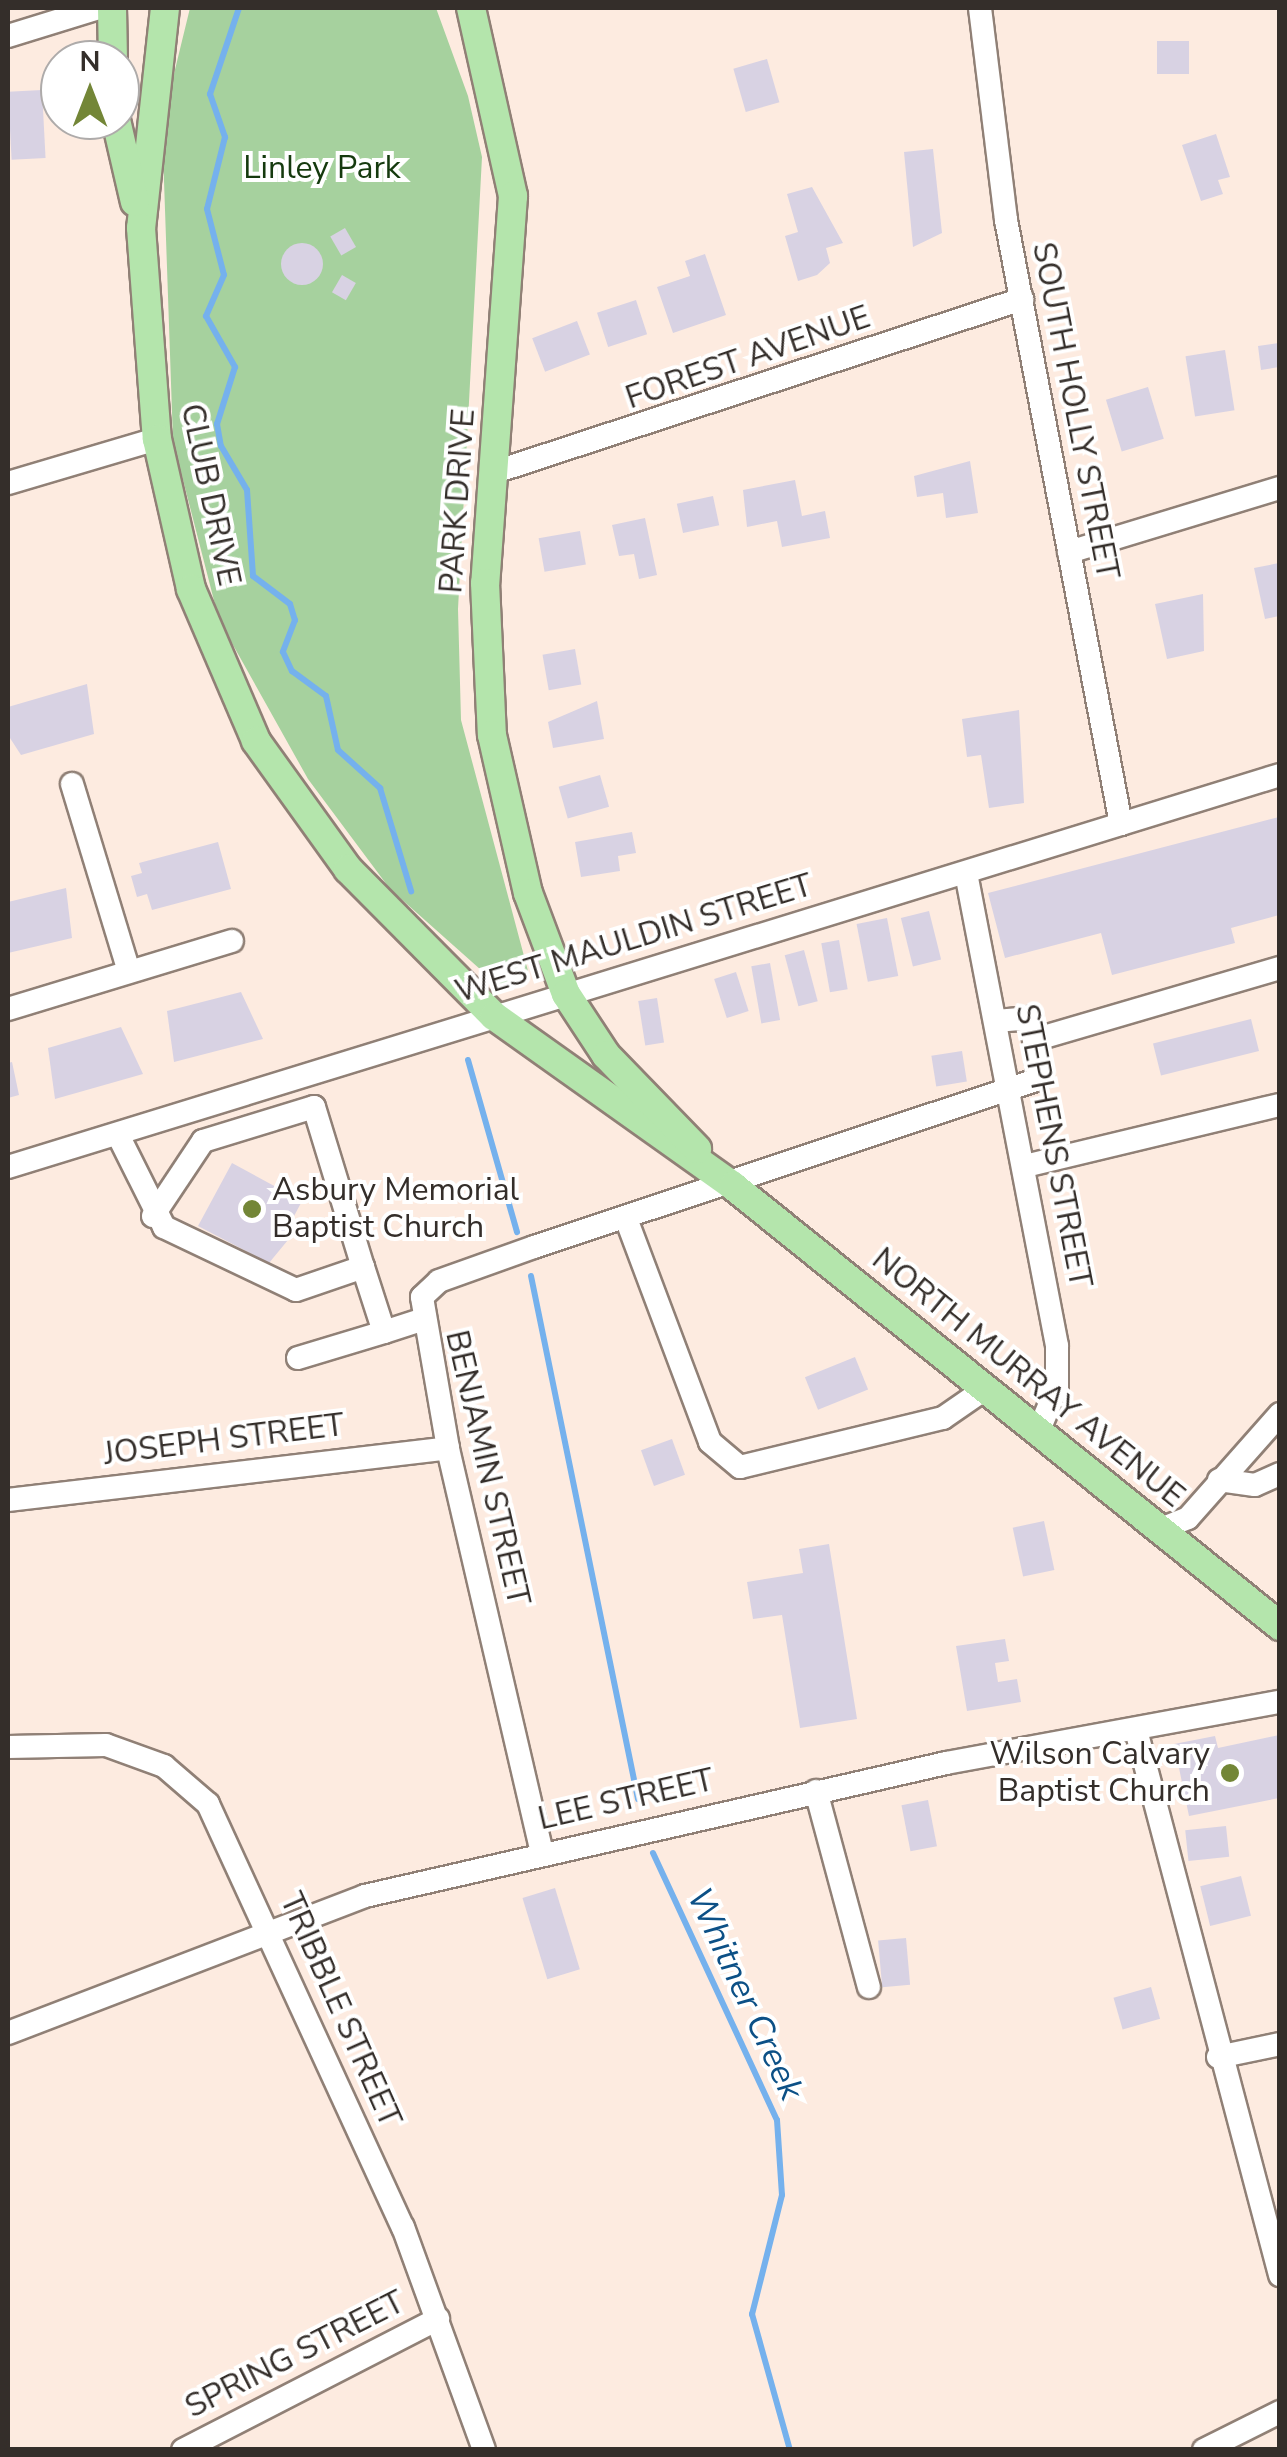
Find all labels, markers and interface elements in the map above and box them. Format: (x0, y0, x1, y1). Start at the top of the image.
north arrow (40, 40, 140, 140)
text: N (80, 43, 100, 81)
park label: Linley Park (243, 149, 401, 187)
street label: SOUTH HOLLY STREET (1023, 239, 1127, 583)
street label: FOREST AVENUE (621, 298, 875, 418)
street label: CLUB DRIVE (172, 400, 248, 590)
street label: PARK DRIVE (432, 407, 484, 595)
street label: WEST MAULDIN STREET (451, 866, 817, 1012)
street label: STEPHENS STREET (1007, 1001, 1099, 1291)
place label: Asbury Memorial Baptist Church (272, 1172, 519, 1247)
marker: Asbury Memorial Baptist Church (241, 1198, 263, 1220)
street label: NORTH MURRAY AVENUE (864, 1240, 1192, 1516)
street label: BENJAMIN STREET (437, 1327, 537, 1609)
street label: JOSEPH STREET (102, 1406, 346, 1474)
place label: Wilson Calvary Baptist Church (989, 1736, 1210, 1811)
street label: LEE STREET (535, 1761, 717, 1839)
marker: Wilson Calvary Baptist Church (1219, 1762, 1241, 1784)
water label: Whitner Creek (677, 1881, 813, 2107)
street label: TRIBBLE STREET (271, 1887, 409, 2133)
street label: SPRING STREET (179, 2283, 411, 2427)

